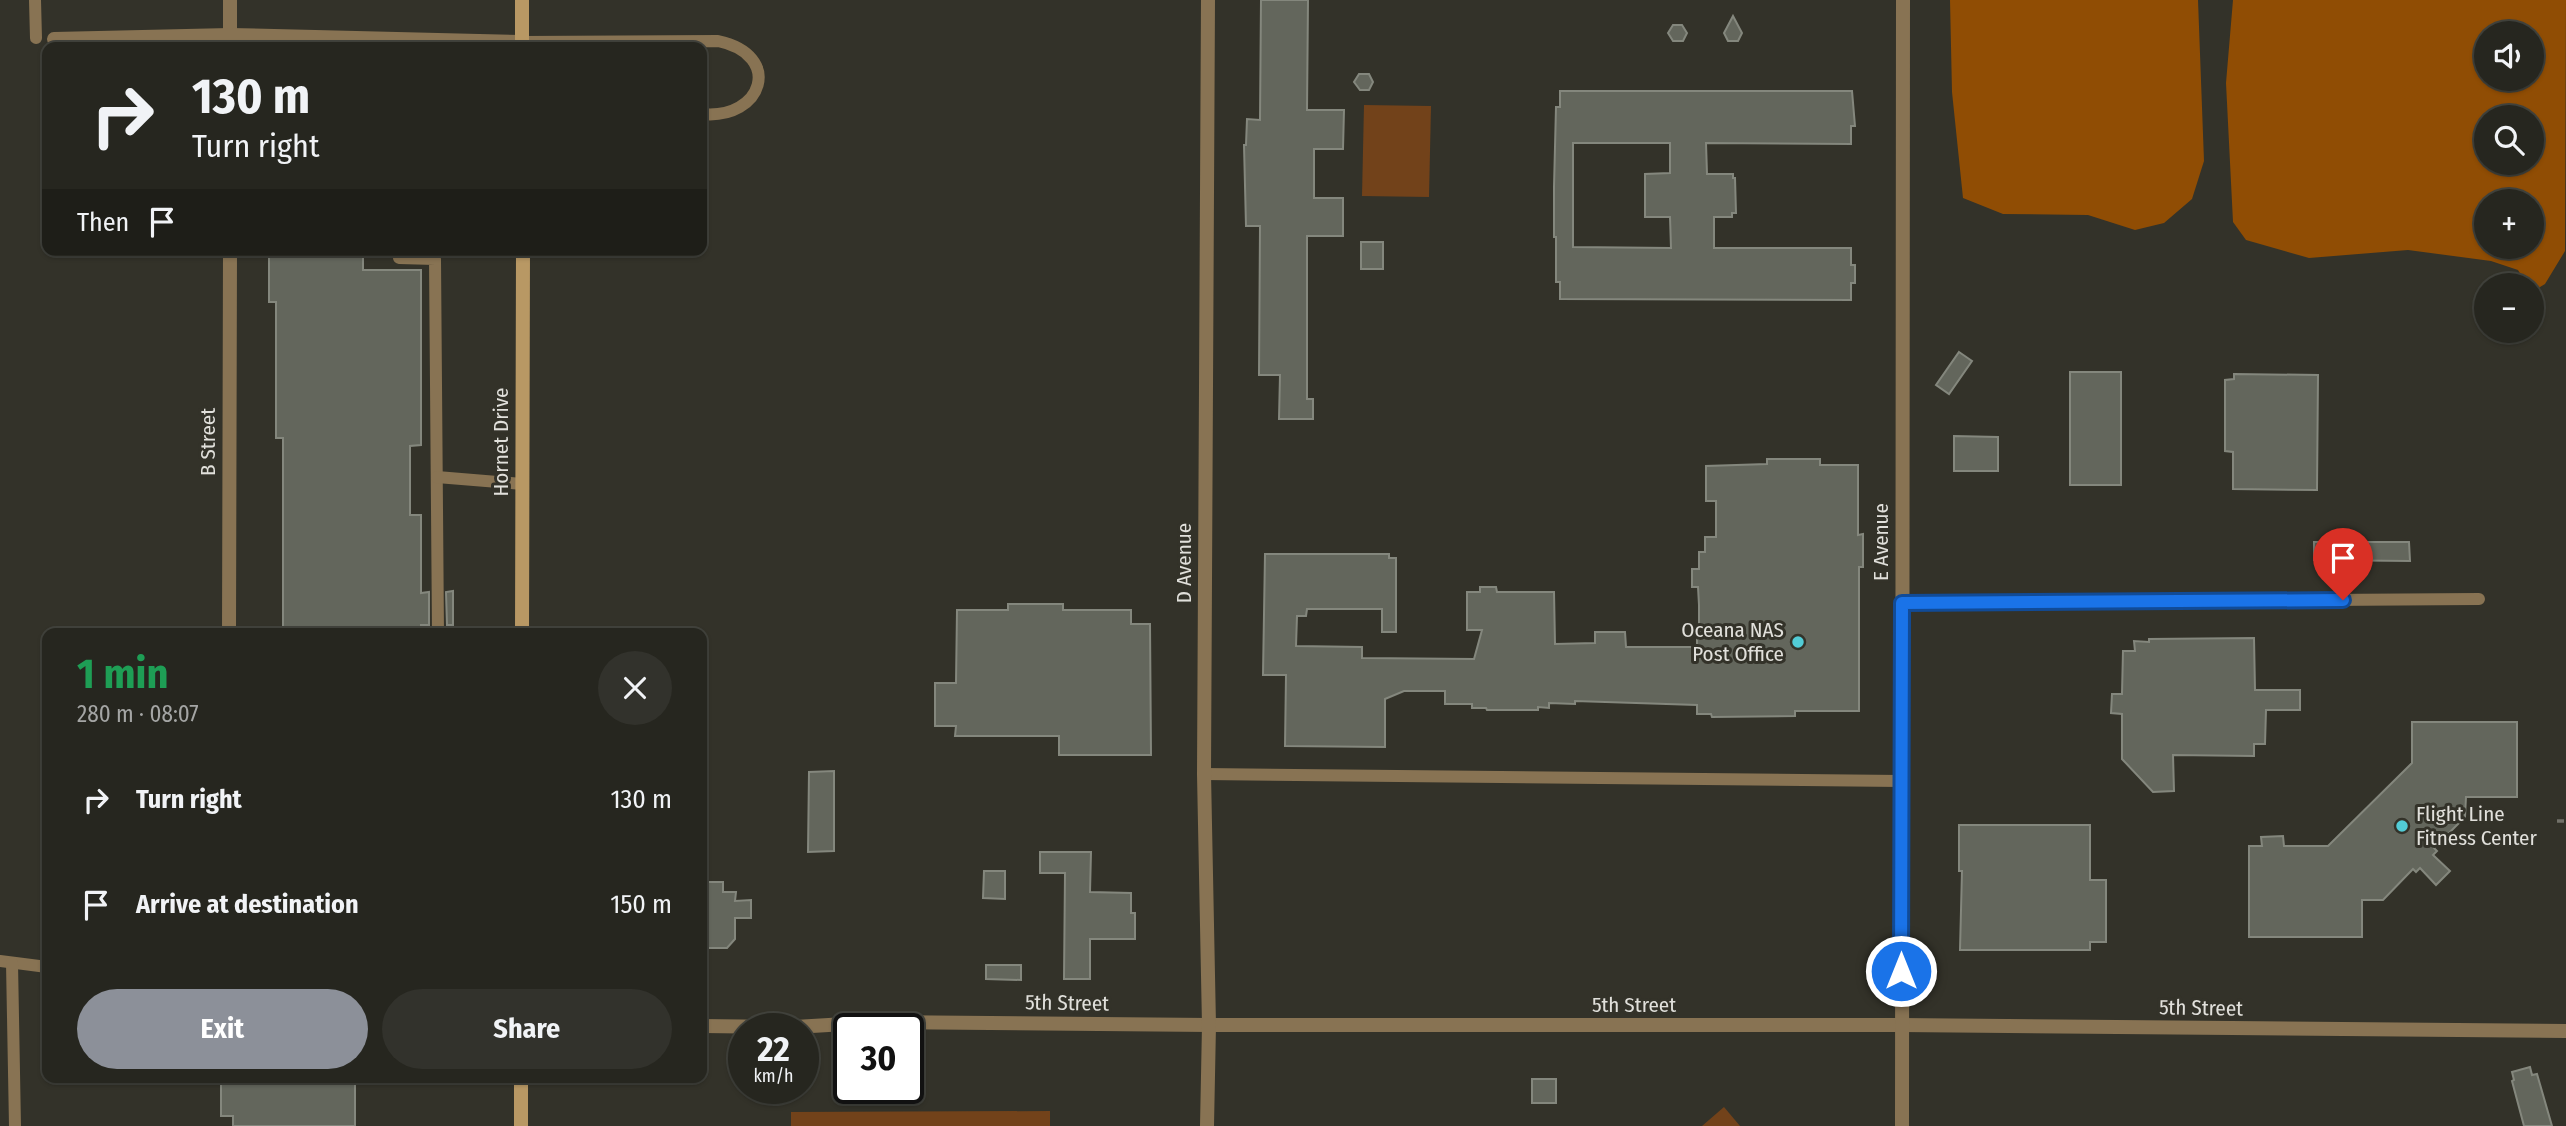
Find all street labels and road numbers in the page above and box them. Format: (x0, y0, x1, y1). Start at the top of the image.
street label: Hornet Drive (488, 388, 514, 496)
street label: B Street (195, 408, 221, 476)
street label: E Avenue (1868, 503, 1894, 581)
street label: D Avenue (1171, 523, 1197, 603)
street label: 5th Street (1025, 989, 1109, 1017)
street label: 5th Street (1592, 992, 1676, 1018)
street label: 5th Street (2159, 994, 2243, 1022)

